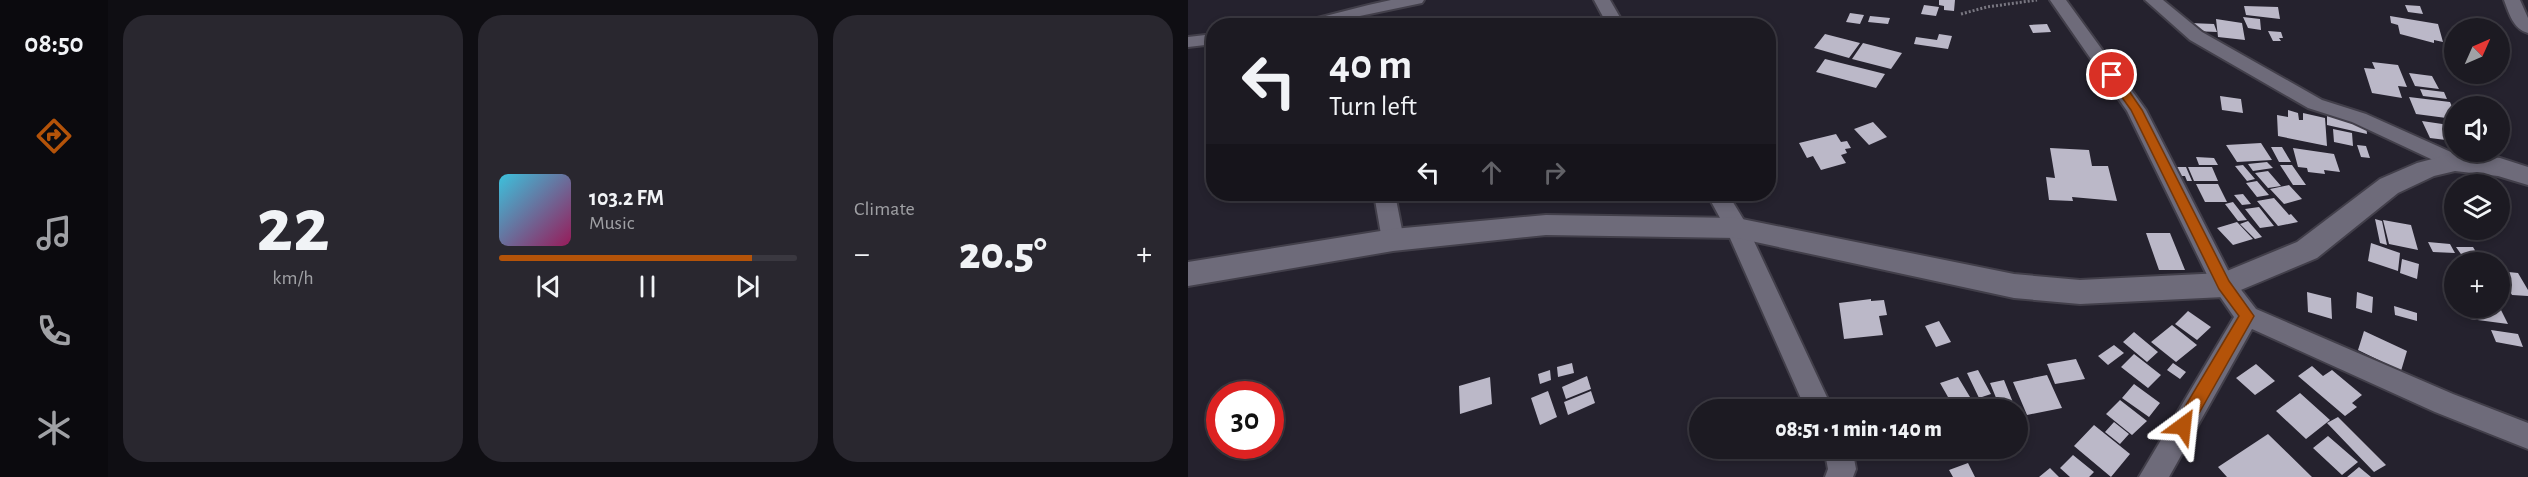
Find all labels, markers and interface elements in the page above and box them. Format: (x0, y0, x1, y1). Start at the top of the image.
north arrow (2444, 18, 2510, 84)
map controls (2444, 18, 2510, 318)
text: 08:50 (24, 30, 84, 57)
icon: left (1230, 42, 1308, 120)
text: 40 m (1329, 44, 1412, 86)
pin (2086, 49, 2137, 100)
icon: arrive (2095, 58, 2128, 91)
text: Turn left (1329, 93, 1417, 120)
button: sound (2444, 96, 2510, 162)
icon: directions (33, 115, 75, 157)
icon: left (1412, 156, 1445, 189)
icon: ahead (1475, 156, 1508, 189)
icon: right (1538, 156, 1571, 189)
button: layers (2444, 174, 2510, 240)
text: 103.2 FM (589, 187, 664, 209)
text: 22 (256, 188, 330, 266)
text: Climate (854, 199, 915, 219)
icon: music (33, 212, 75, 254)
text: Music (589, 213, 635, 233)
text: 20.5° (959, 232, 1047, 277)
text: − (854, 238, 870, 271)
text: + (1136, 238, 1152, 271)
button: + (2444, 252, 2510, 318)
text: km/h (272, 268, 314, 288)
icon: previous (532, 270, 565, 303)
icon: pause (631, 270, 664, 303)
icon: next (731, 270, 764, 303)
icon: phone (33, 310, 75, 352)
speed limit sign: 30 (1206, 381, 1284, 459)
position arrow (2151, 394, 2215, 458)
icon: climate (33, 407, 75, 449)
text: 08:51 · 1 min · 140 m (1775, 418, 1942, 440)

